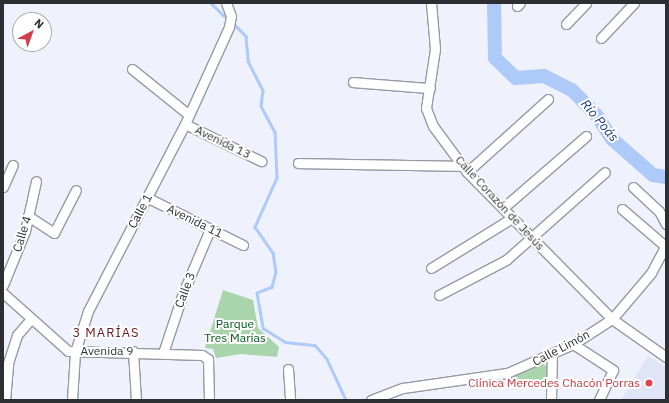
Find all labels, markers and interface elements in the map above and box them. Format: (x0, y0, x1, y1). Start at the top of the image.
north arrow (12, 12, 52, 52)
text: N (32, 16, 47, 32)
water label: Río Poás (577, 97, 621, 145)
street label: Avenida 13 (193, 122, 253, 162)
street label: Calle Corazón de Jesús (452, 153, 548, 253)
street label: Calle 1 (125, 191, 155, 231)
street label: Avenida 11 (165, 201, 225, 241)
street label: Calle 4 (10, 214, 34, 254)
street label: Calle 3 (172, 270, 198, 310)
park label: Parque Tres Marías (204, 317, 266, 345)
district label: 3 MARÍAS (72, 325, 140, 341)
street label: Calle Limón (530, 327, 592, 369)
street label: Avenida 9 (80, 344, 134, 358)
place label: Clínica Mercedes Chacón Porras (468, 376, 640, 390)
marker: Clínica Mercedes Chacón Porras (643, 377, 655, 389)

